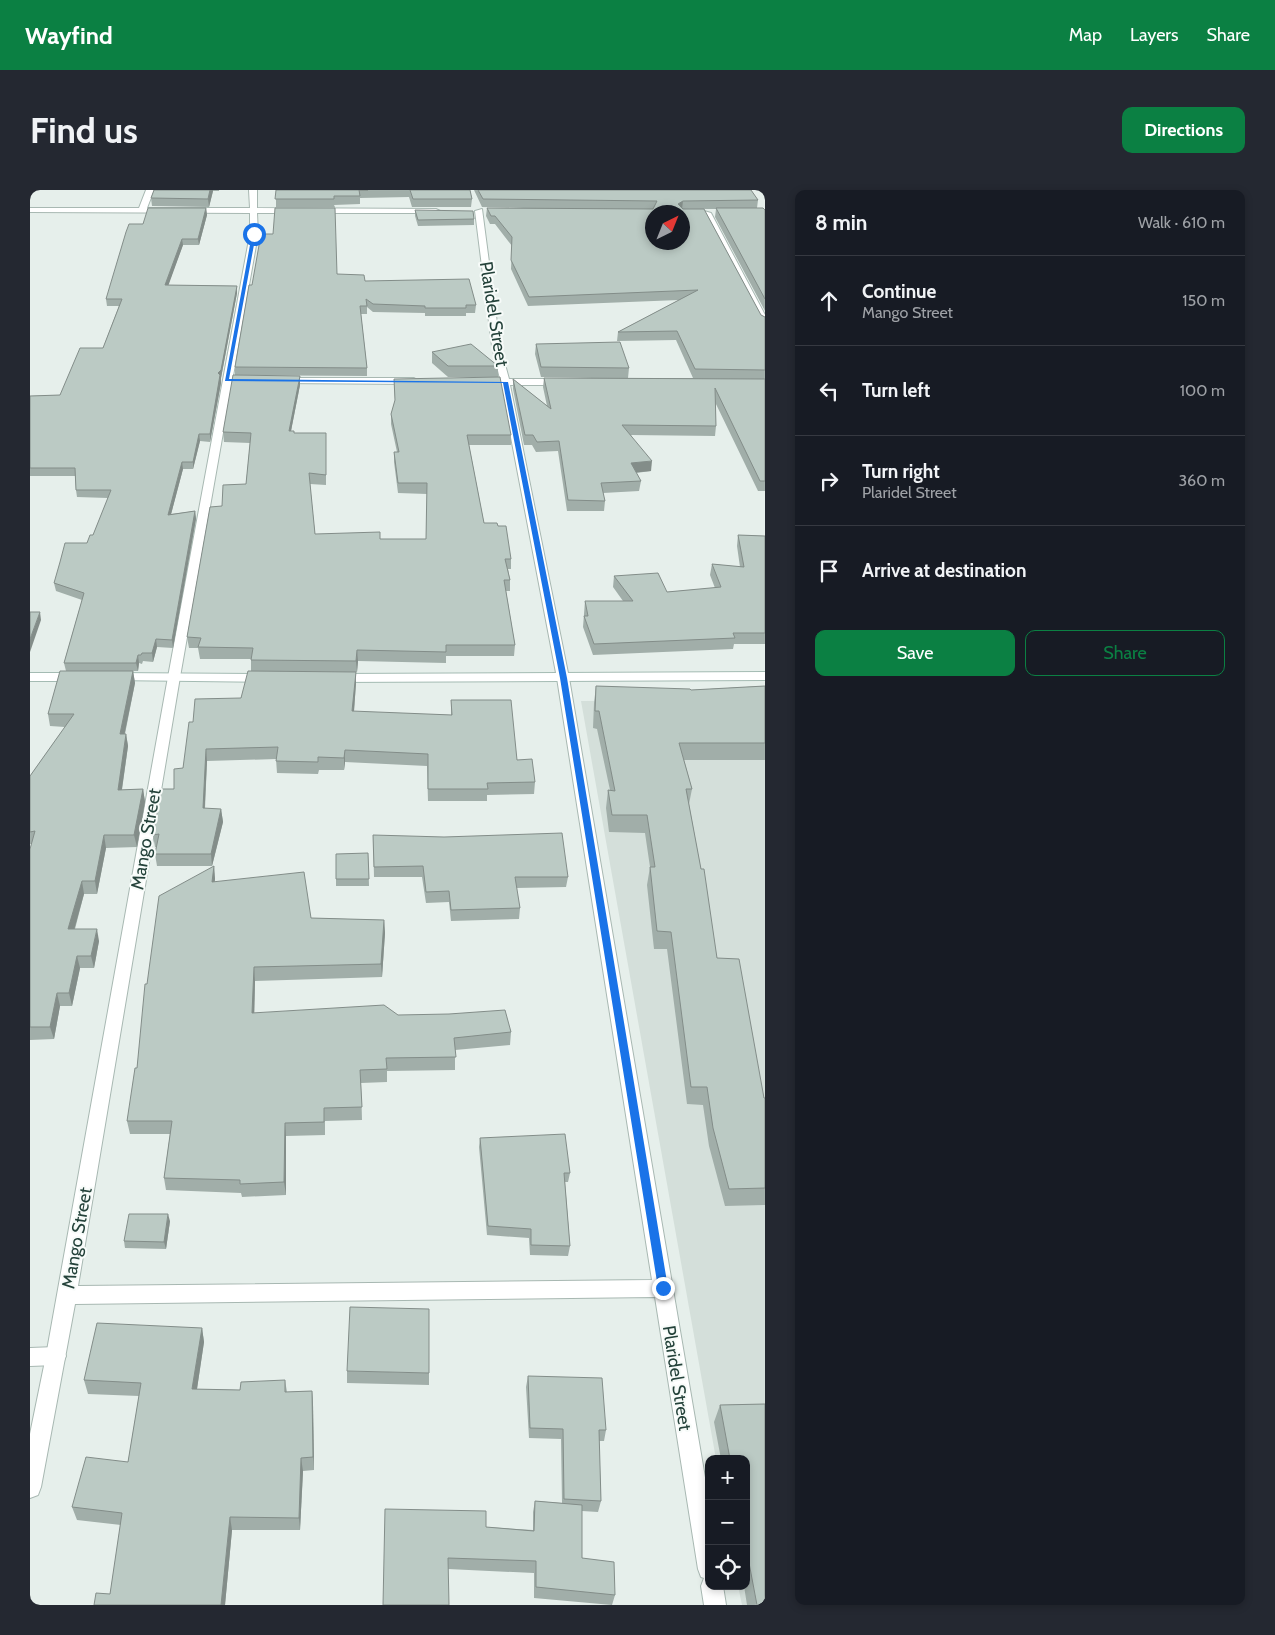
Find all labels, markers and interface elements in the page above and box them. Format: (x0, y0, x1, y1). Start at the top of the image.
text: Wayfind (25, 21, 113, 50)
text: Map (1069, 24, 1102, 46)
text: Layers (1130, 24, 1179, 46)
text: Share (1207, 24, 1250, 46)
button: Directions (1122, 107, 1245, 153)
text: Find us (30, 109, 138, 152)
north arrow (645, 205, 690, 250)
text: 8 min (815, 210, 867, 235)
text: Walk · 610 m (1138, 213, 1225, 232)
route start (243, 223, 266, 246)
street label: Plaridel Street (475, 260, 513, 368)
text: Continue (862, 280, 936, 303)
icon: ahead (815, 287, 843, 315)
text: 150 m (1182, 291, 1225, 310)
text: Mango Street (862, 303, 953, 322)
icon: left (815, 377, 843, 405)
text: Turn left (862, 379, 930, 402)
text: 100 m (1180, 381, 1225, 400)
text: Turn right (862, 460, 940, 483)
icon: right (815, 467, 843, 495)
text: 360 m (1178, 471, 1225, 490)
text: Plaridel Street (862, 483, 957, 502)
icon: arrive (815, 557, 843, 585)
text: Arrive at destination (862, 559, 1026, 582)
button: Save (815, 630, 1015, 676)
button: Share (1025, 630, 1225, 676)
street label: Mango Street (126, 787, 166, 891)
street label: Mango Street (57, 1186, 97, 1290)
route end (652, 1277, 675, 1300)
street label: Plaridel Street (658, 1324, 696, 1432)
map controls (705, 1455, 750, 1590)
button: + (705, 1455, 750, 1500)
button: − (705, 1500, 750, 1545)
button: locate (705, 1545, 750, 1590)

